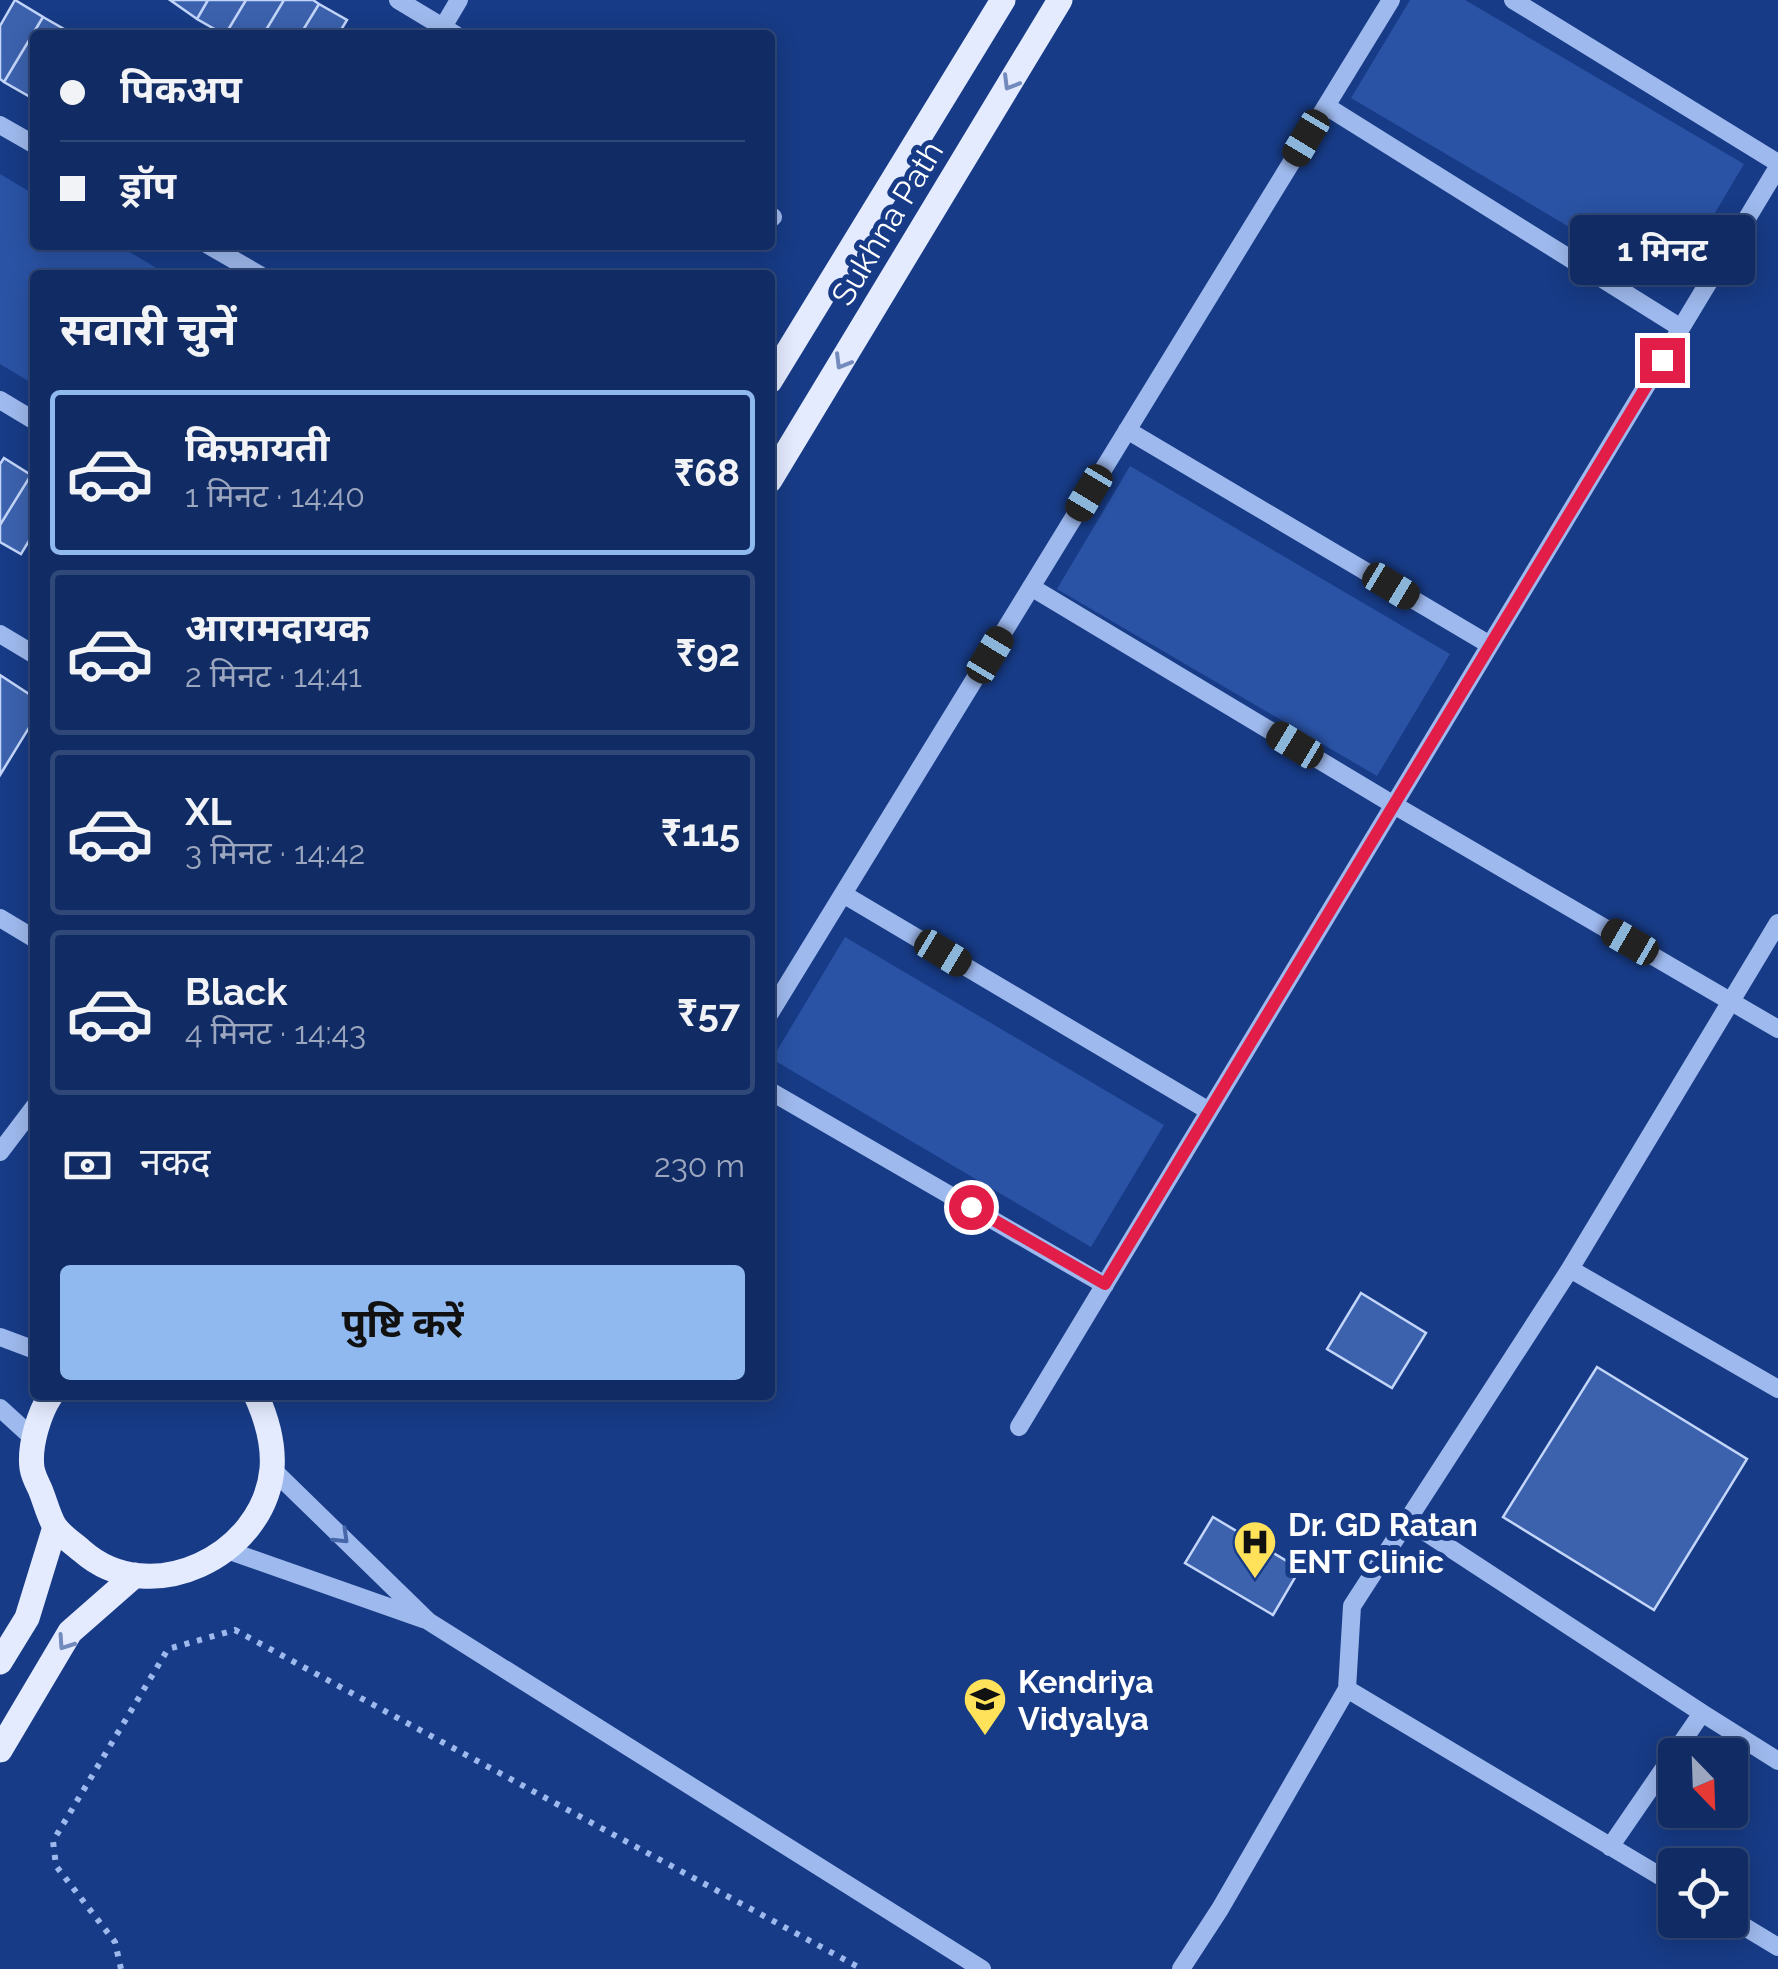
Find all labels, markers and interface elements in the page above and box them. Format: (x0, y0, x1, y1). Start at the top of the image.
text: पिकअप (120, 67, 242, 112)
one-way arrow (1003, 72, 1022, 90)
car (1278, 105, 1334, 171)
street label: Sukhna Path (824, 134, 950, 312)
text: ड्रॉप (120, 163, 176, 208)
callout: 1 मिनट (1570, 215, 1754, 285)
text: 1 मिनट (1617, 231, 1708, 268)
text: सवारी चुनें (60, 303, 236, 356)
route end (1640, 338, 1685, 383)
one-way arrow (835, 351, 854, 369)
text: किफ़ायती (185, 425, 329, 470)
icon: car (65, 428, 155, 518)
text: ₹68 (674, 450, 740, 495)
car (1061, 460, 1117, 526)
text: 1 मिनट · 14:40 (185, 477, 365, 514)
car (1358, 558, 1424, 614)
text: आरामदायक (185, 605, 369, 650)
icon: car (65, 608, 155, 698)
car (962, 622, 1018, 688)
text: ₹92 (676, 630, 740, 675)
text: 2 मिनट · 14:41 (185, 657, 362, 694)
car (1262, 717, 1328, 773)
icon: car (65, 788, 155, 878)
text: XL (185, 789, 232, 834)
text: ₹115 (661, 810, 740, 855)
text: 3 मिनट · 14:42 (185, 834, 365, 871)
car (1597, 914, 1663, 970)
car (910, 925, 976, 981)
icon: car (65, 968, 155, 1058)
text: Black (185, 969, 287, 1014)
text: ₹57 (677, 990, 740, 1035)
text: 4 मिनट · 14:43 (185, 1014, 366, 1051)
icon: cash (60, 1138, 115, 1193)
text: नकद (140, 1139, 210, 1184)
text: 230 m (654, 1147, 745, 1184)
route start (949, 1185, 994, 1230)
button: पुष्टि करें (60, 1265, 745, 1380)
place label: Dr. GD Ratan ENT Clinic (1288, 1506, 1478, 1580)
hospital icon: Dr. GD Ratan ENT Clinic (1232, 1519, 1278, 1580)
one-way arrow (330, 1525, 349, 1543)
one-way arrow (59, 1631, 77, 1650)
place label: Kendriya Vidyalya (1018, 1663, 1154, 1737)
school or university icon: Kendriya Vidyalya (962, 1676, 1008, 1737)
north arrow (1658, 1738, 1748, 1828)
map controls (1658, 1738, 1748, 1938)
button: locate (1658, 1848, 1748, 1938)

